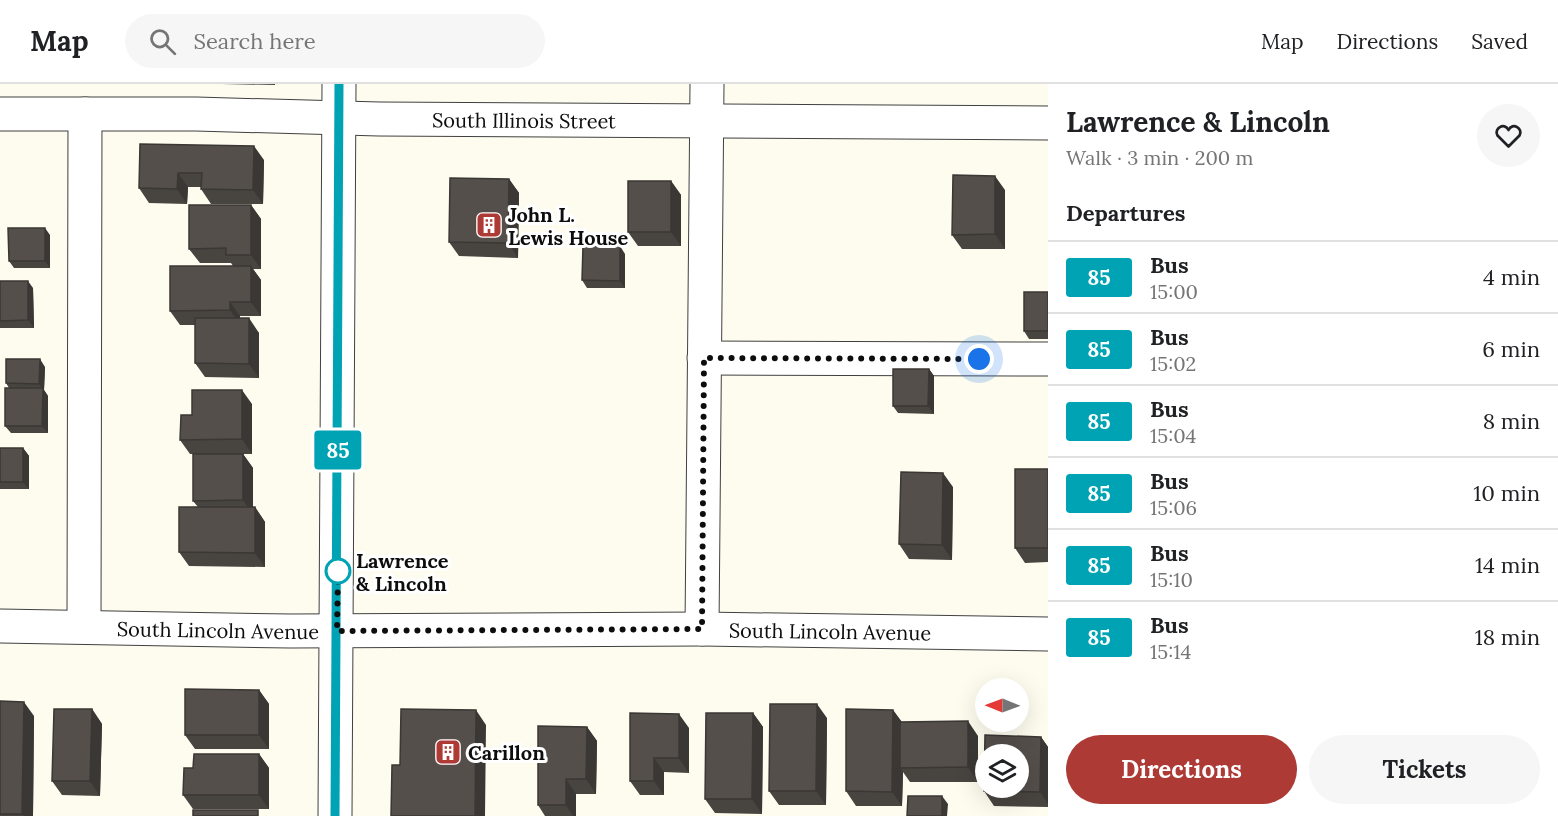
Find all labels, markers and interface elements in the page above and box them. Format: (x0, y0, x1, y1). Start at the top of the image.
search box (125, 14, 545, 68)
text: Map (30, 23, 89, 59)
icon: search (146, 25, 179, 58)
text: Search here (194, 27, 316, 55)
text: Map (1261, 28, 1304, 55)
text: Directions (1337, 28, 1438, 55)
text: Saved (1471, 28, 1528, 55)
text: Lawrence & Lincoln (1066, 104, 1330, 140)
button: heart (1477, 104, 1540, 167)
street label: South Illinois Street (432, 107, 616, 133)
text: Walk · 3 min · 200 m (1066, 145, 1253, 170)
text: Departures (1066, 199, 1185, 227)
place label: John L. Lewis House (508, 202, 629, 250)
building icon: John L. Lewis House (474, 210, 504, 240)
text: Bus (1150, 251, 1189, 279)
text: 4 min (1483, 263, 1540, 291)
text: 85 (1087, 264, 1111, 291)
text: 15:00 (1150, 279, 1198, 304)
text: Bus (1150, 323, 1189, 351)
text: 6 min (1482, 335, 1540, 363)
text: 85 (1087, 336, 1111, 363)
your location (964, 344, 994, 374)
text: 15:02 (1150, 351, 1196, 376)
text: Bus (1150, 395, 1189, 423)
text: 8 min (1483, 407, 1540, 435)
text: 85 (1087, 408, 1111, 435)
text: 15:04 (1150, 423, 1196, 448)
line badge: 85 (311, 430, 365, 470)
text: 85 (326, 437, 350, 464)
text: Bus (1150, 467, 1189, 495)
text: 10 min (1473, 479, 1540, 507)
text: 85 (1087, 480, 1111, 507)
text: 15:06 (1150, 495, 1197, 520)
text: Bus (1150, 539, 1189, 567)
place label: Lawrence & Lincoln (356, 548, 449, 596)
text: 14 min (1475, 551, 1540, 579)
text: 85 (1087, 552, 1111, 579)
marker: Lawrence & Lincoln (325, 558, 351, 584)
text: 15:10 (1150, 567, 1193, 592)
text: Bus (1150, 611, 1189, 639)
street label: South Lincoln Avenue (117, 616, 319, 644)
street label: South Lincoln Avenue (729, 617, 931, 645)
text: 18 min (1475, 623, 1540, 651)
text: 85 (1087, 624, 1111, 651)
text: 15:14 (1150, 639, 1191, 664)
north arrow (975, 678, 1029, 732)
map controls (975, 678, 1029, 798)
button: Directions (1066, 735, 1297, 804)
button: Tickets (1309, 735, 1540, 804)
building icon: Carillon (433, 737, 463, 767)
place label: Carillon (468, 740, 545, 765)
button: layers (975, 744, 1029, 798)

